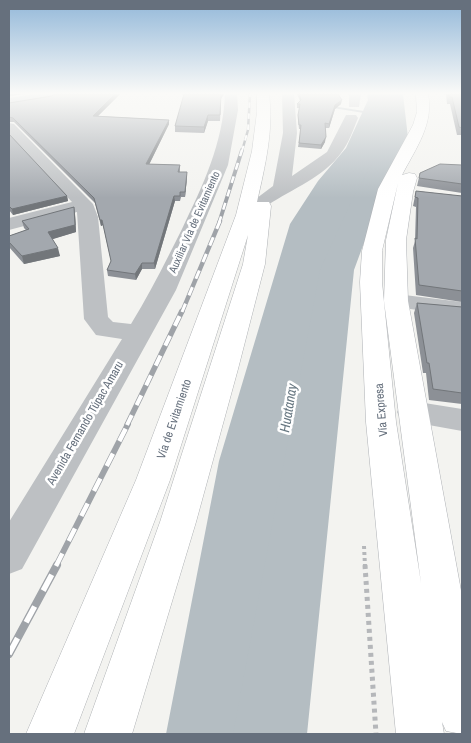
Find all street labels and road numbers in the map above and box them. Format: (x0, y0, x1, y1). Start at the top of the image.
street label: Auxiliar Via de Evitamiento (165, 169, 223, 276)
street label: Avenida Fernando Túpac Amaru (42, 358, 127, 489)
street label: Vía de Evitamiento (153, 377, 195, 461)
street label: Vía Expresa (371, 382, 391, 437)

